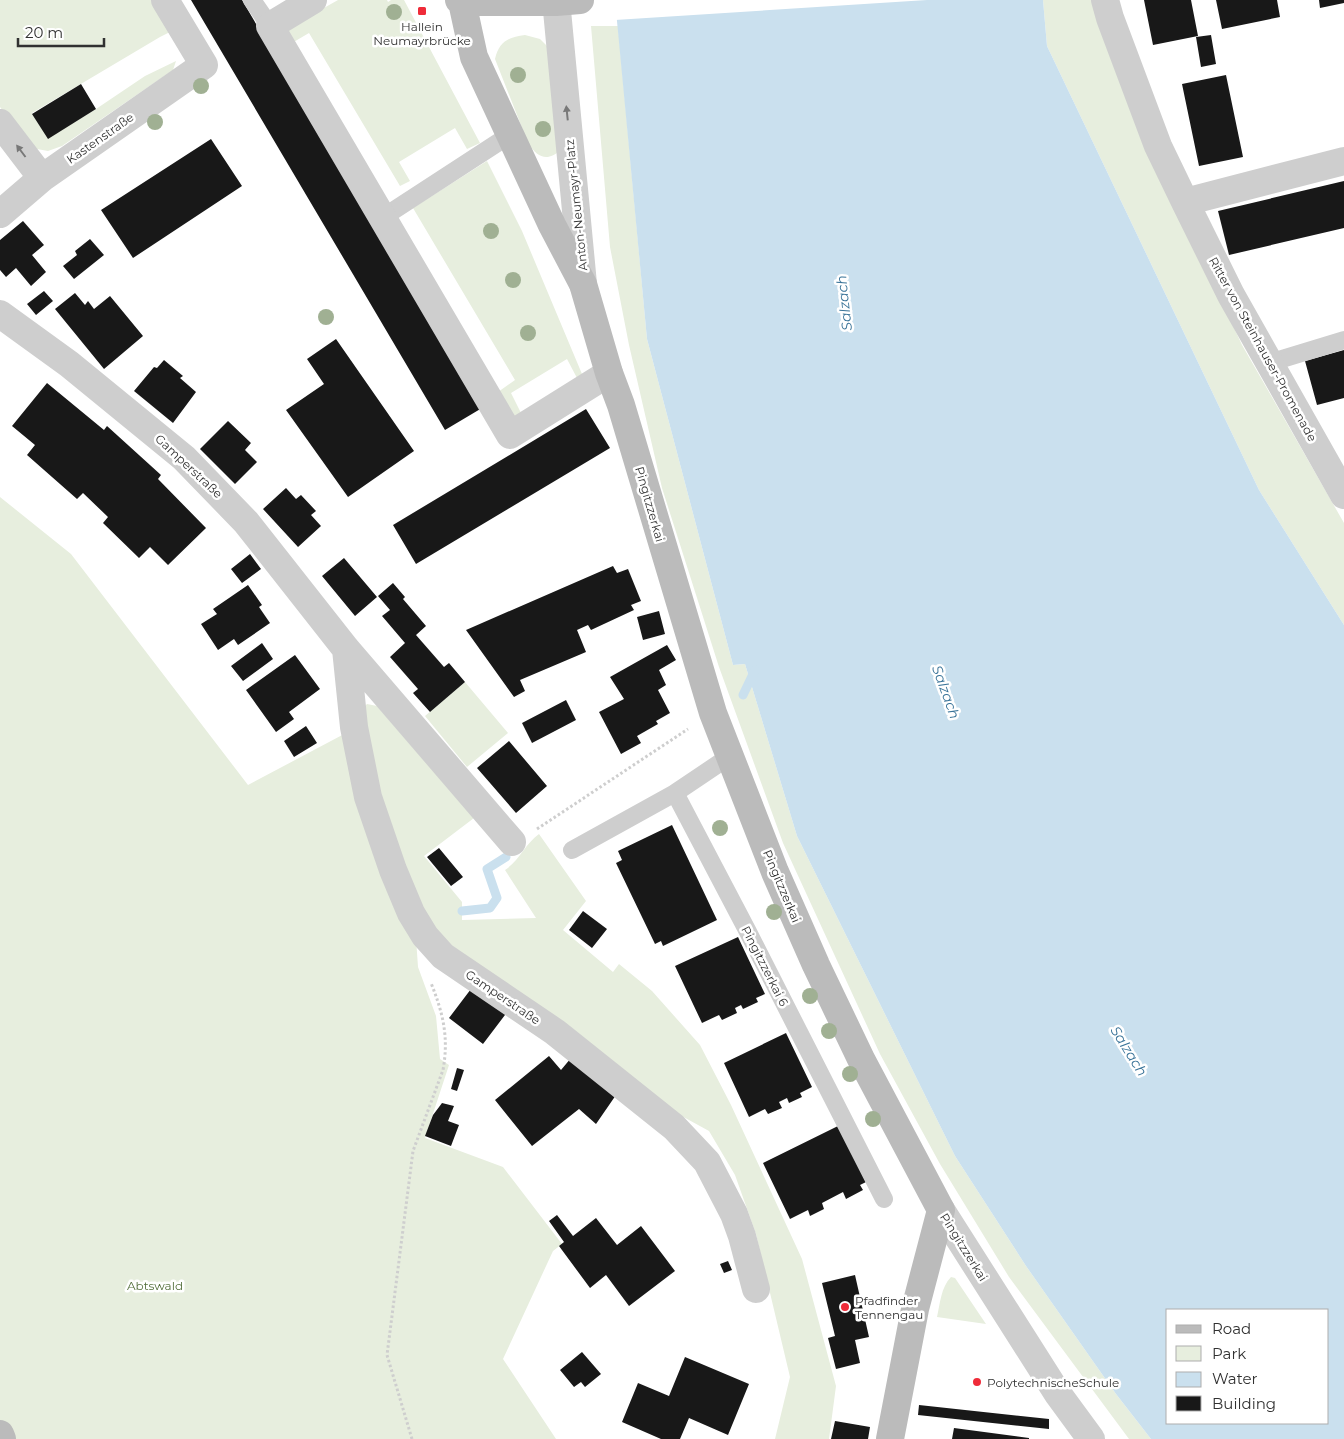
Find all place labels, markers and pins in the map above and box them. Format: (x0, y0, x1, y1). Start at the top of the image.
marker: Hallein Neumayrbrücke (416, 5, 428, 17)
place label: Hallein Neumayrbrücke (373, 19, 471, 48)
place label: Pfadfinder Tennengau (855, 1293, 923, 1322)
marker: Pfadfinder Tennengau (839, 1301, 851, 1313)
place label: PolytechnischeSchule (987, 1375, 1119, 1390)
marker: PolytechnischeSchule (971, 1376, 983, 1388)

